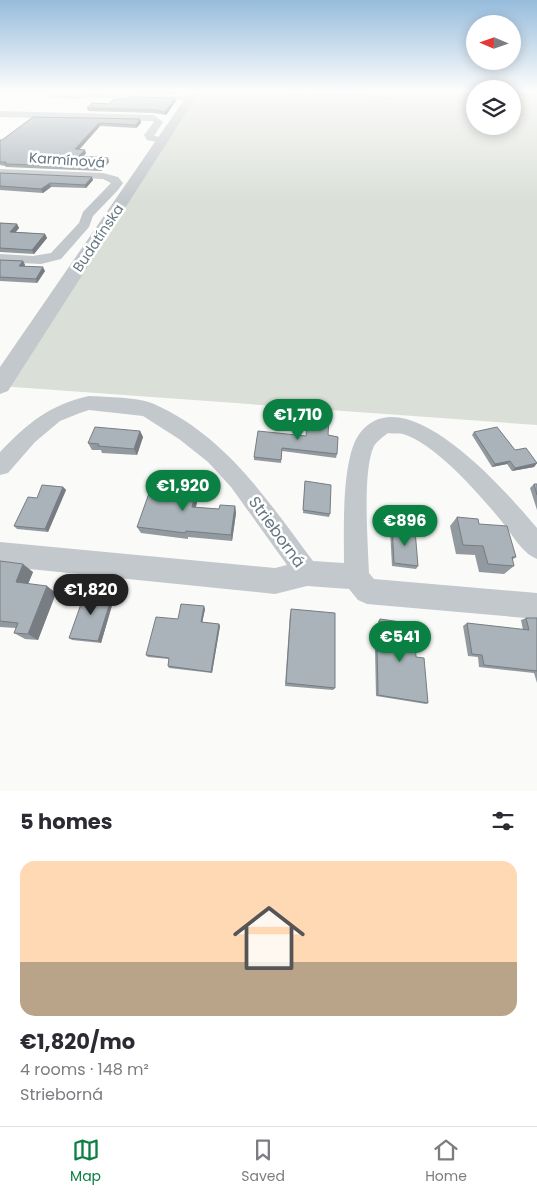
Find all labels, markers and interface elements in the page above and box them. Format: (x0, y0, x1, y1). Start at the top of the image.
north arrow (466, 15, 521, 70)
map controls (466, 15, 521, 135)
button: layers (466, 80, 521, 135)
street label: Karmínová (28, 147, 106, 173)
street label: Budatínska (68, 200, 128, 276)
pin: €1,710 (257, 398, 339, 441)
text: €1,710 (274, 403, 322, 426)
pin: €1,920 (142, 470, 224, 512)
text: €1,920 (157, 474, 209, 497)
street label: Strieborná (243, 492, 311, 572)
pin: €896 (375, 504, 435, 547)
text: €896 (383, 509, 427, 532)
pin: €1,820 (50, 574, 132, 616)
text: €1,820 (64, 578, 118, 601)
pin: €541 (370, 620, 430, 663)
text: €541 (380, 625, 420, 648)
text: 5 homes (20, 807, 113, 836)
icon: filters (489, 807, 517, 835)
icon: home (224, 893, 314, 983)
text: €1,820/mo (20, 1027, 135, 1056)
text: 4 rooms · 148 m² (20, 1058, 149, 1081)
text: Strieborná (20, 1083, 103, 1106)
tab: Map (70, 1136, 101, 1187)
tab: Saved (241, 1136, 285, 1187)
tab: Home (425, 1136, 467, 1187)

